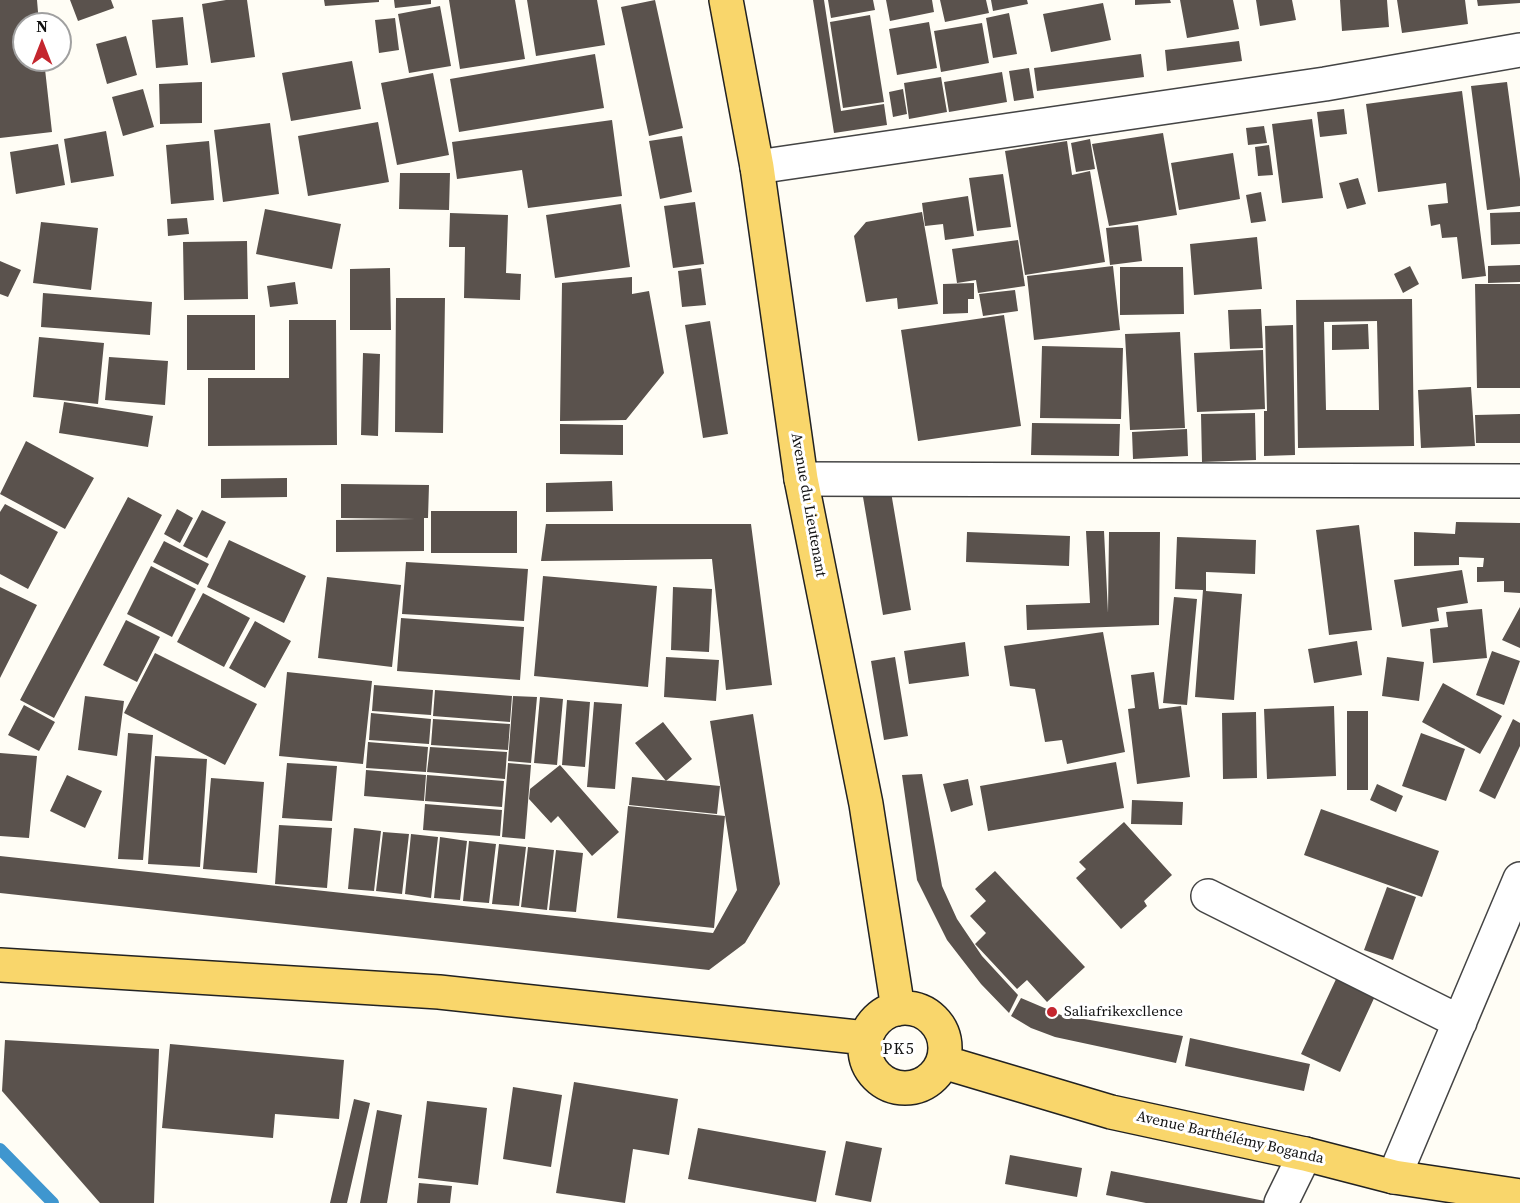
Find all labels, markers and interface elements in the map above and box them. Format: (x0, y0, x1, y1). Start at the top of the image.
north arrow (12, 12, 72, 72)
text: N (36, 15, 48, 37)
street label: Avenue du Lieutenant (786, 431, 830, 579)
place label: Saliafrikexcllence (1064, 1003, 1183, 1021)
marker: Saliafrikexcllence (1045, 1005, 1059, 1019)
district label: PK5 (883, 1040, 915, 1060)
street label: Avenue Barthélémy Boganda (1134, 1108, 1326, 1168)

